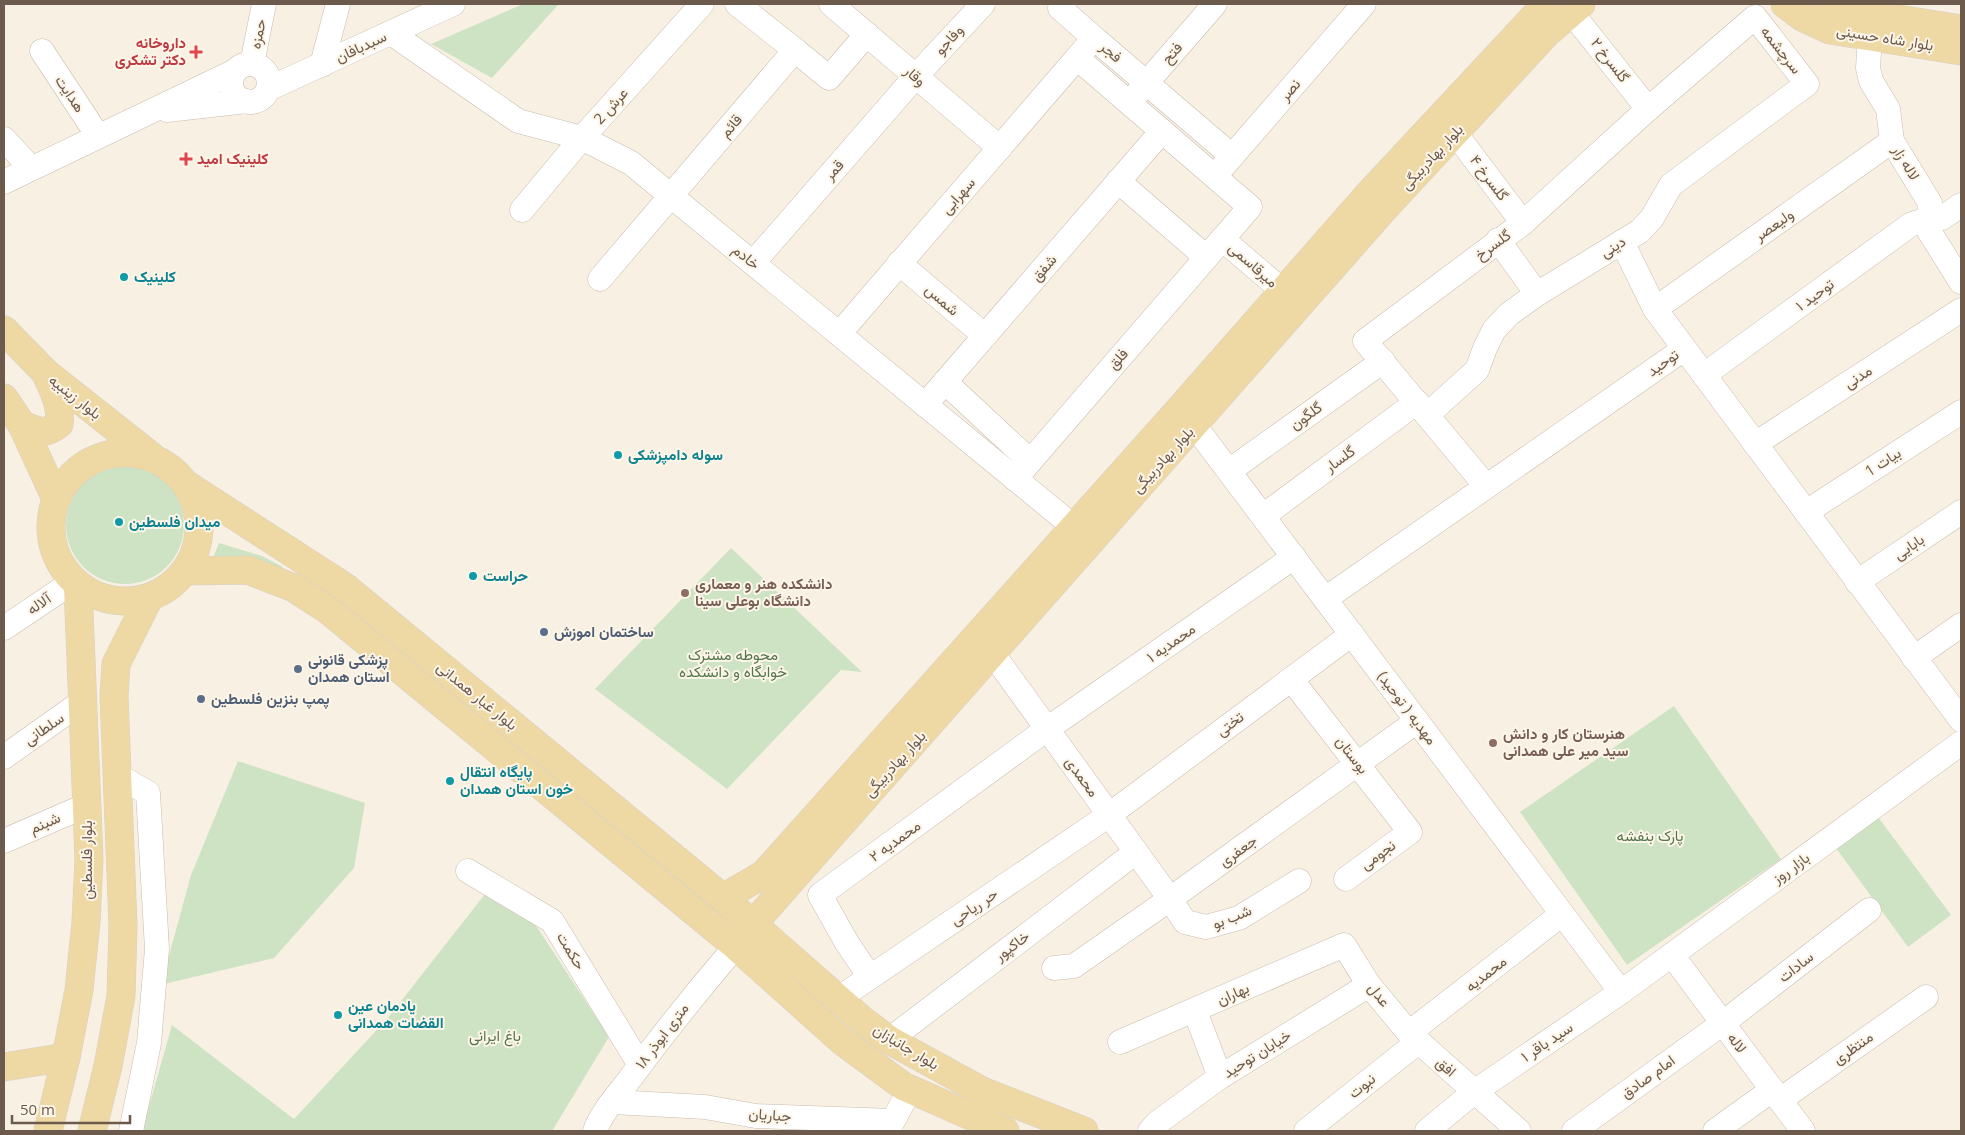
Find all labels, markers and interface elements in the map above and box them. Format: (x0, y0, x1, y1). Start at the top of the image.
street label: حمزه (244, 17, 270, 51)
street label: بلوار شاه حسینی (1835, 19, 1935, 56)
street label: وفاجو (929, 20, 967, 59)
street label: سرچشمه (1756, 21, 1807, 78)
street label: سبدبافان (332, 25, 390, 67)
place label: داروخانه دکتر تشکری (115, 32, 186, 69)
street label: گلسرخ ۲ (1585, 33, 1635, 87)
street label: فجر (1096, 36, 1127, 66)
street label: فتح (1156, 37, 1188, 69)
marker: داروخانه دکتر تشکری (190, 46, 202, 58)
street label: وقار (900, 60, 931, 90)
street label: هدایت (51, 71, 90, 116)
street label: نصر (1274, 74, 1304, 105)
street label: عرش 2 (589, 83, 633, 129)
street label: قائم (715, 109, 747, 142)
street label: بلوار بهادربیگی (1396, 119, 1468, 194)
street label: لاله زار (1888, 141, 1925, 184)
place label: کلینیک امید (197, 148, 268, 168)
street label: گلسرخ ۴ (1464, 150, 1514, 206)
marker: کلینیک امید (179, 152, 193, 166)
street label: قمر (818, 155, 848, 185)
street label: سهرابی (936, 172, 980, 219)
street label: ولیعصر (1749, 203, 1797, 245)
street label: گلسرخ (1470, 224, 1516, 266)
street label: دینی (1596, 231, 1630, 262)
street label: میرقاسمی (1224, 237, 1283, 292)
street label: خادم (728, 239, 765, 274)
street label: شفق (1026, 249, 1061, 286)
place label: کلینیک (134, 266, 176, 286)
marker: کلینیک (118, 271, 130, 283)
street label: توحید ۱ (1791, 273, 1838, 315)
street label: شمس (921, 279, 964, 320)
street label: فلق (1102, 343, 1133, 374)
street label: توحید (1642, 344, 1683, 380)
street label: مدنی (1839, 360, 1876, 394)
street label: بلوار زینبیه (45, 369, 106, 423)
street label: گلگون (1285, 396, 1326, 434)
street label: بلوار بهادربیگی (1127, 422, 1198, 498)
street label: گلسار (1319, 440, 1359, 477)
street label: بیات 1 (1860, 442, 1904, 480)
place label: سوله دامپزشکی (628, 444, 723, 465)
marker: سوله دامپزشکی (612, 449, 624, 461)
place label: میدان فلسطین (129, 511, 220, 531)
marker: میدان فلسطین (113, 516, 125, 528)
street label: بابایی (1889, 529, 1928, 565)
place label: حراست (483, 565, 528, 585)
marker: حراست (467, 570, 479, 582)
place label: دانشکده هنر و معماری دانشگاه بوعلی سینا (695, 573, 832, 610)
street label: آلاله (22, 587, 56, 618)
marker: دانشکده هنر و معماری دانشگاه بوعلی سینا (679, 587, 691, 599)
street label: محمدیه ۱ (1142, 618, 1199, 666)
place label: ساختمان اموزش (554, 621, 654, 641)
marker: ساختمان اموزش (538, 626, 550, 638)
park label: محوطه مشترک خوابگاه و دانشکده (679, 644, 787, 681)
place label: پزشکی قانونی استان همدان (308, 649, 390, 686)
street label: بلوار غبار همدانی (432, 656, 522, 735)
marker: پزشکی قانونی استان همدان (292, 663, 304, 675)
street label: مهدیه ( توحید) (1374, 667, 1442, 748)
place label: پمپ بنزین فلسطین (211, 688, 330, 709)
marker: پمپ بنزین فلسطین (195, 693, 207, 705)
street label: تختی (1211, 706, 1248, 741)
street label: سلطانی (19, 707, 68, 750)
place label: هنرستان کار و دانش سید میر علی همدانی (1503, 723, 1628, 760)
street label: بلوار بهادربیگی (859, 726, 930, 802)
street label: بوستان (1332, 731, 1374, 777)
marker: هنرستان کار و دانش سید میر علی همدانی (1487, 737, 1499, 749)
street label: محمدی (1061, 752, 1104, 801)
place label: پایگاه انتقال خون استان همدان (460, 761, 573, 798)
marker: پایگاه انتقال خون استان همدان (444, 775, 456, 787)
street label: شبنم (26, 806, 64, 839)
street label: محمدیه ۲ (865, 815, 924, 866)
street label: بلوار فلسطین (76, 820, 97, 900)
park label: پارک بنفشه (1617, 825, 1683, 846)
street label: جعفری (1214, 830, 1261, 872)
street label: نجومی (1356, 835, 1400, 875)
street label: بازار روز (1767, 847, 1813, 888)
street label: حر ریاحی (946, 883, 1002, 930)
street label: شب بو (1209, 899, 1254, 933)
street label: خاکپور (989, 926, 1033, 966)
street label: حکمت (553, 928, 591, 973)
street label: سادات (1774, 946, 1817, 986)
street label: محمدیه (1461, 951, 1510, 996)
street label: بهاران (1213, 977, 1252, 1009)
street label: عدل (1364, 978, 1396, 1011)
place label: یادمان عین القضات همدانی (348, 995, 444, 1032)
street label: ۱۸ متری ابوذر (630, 998, 693, 1073)
marker: یادمان عین القضات همدانی (332, 1009, 344, 1021)
street label: سید باقر ۱ (1517, 1016, 1576, 1066)
street label: بلوار جانبازان (870, 1019, 943, 1074)
street label: خیابان توحید (1219, 1024, 1294, 1082)
park label: باغ ایرانی (469, 1025, 521, 1047)
street label: منتظری (1828, 1026, 1877, 1069)
street label: لاله (1724, 1028, 1752, 1057)
street label: امام صادق (1616, 1050, 1679, 1103)
street label: افق (1432, 1052, 1461, 1081)
street label: نبوت (1344, 1068, 1379, 1102)
scale bar (12, 1092, 130, 1124)
text: 50 m (20, 1099, 55, 1119)
street label: جباریان (748, 1103, 792, 1125)

